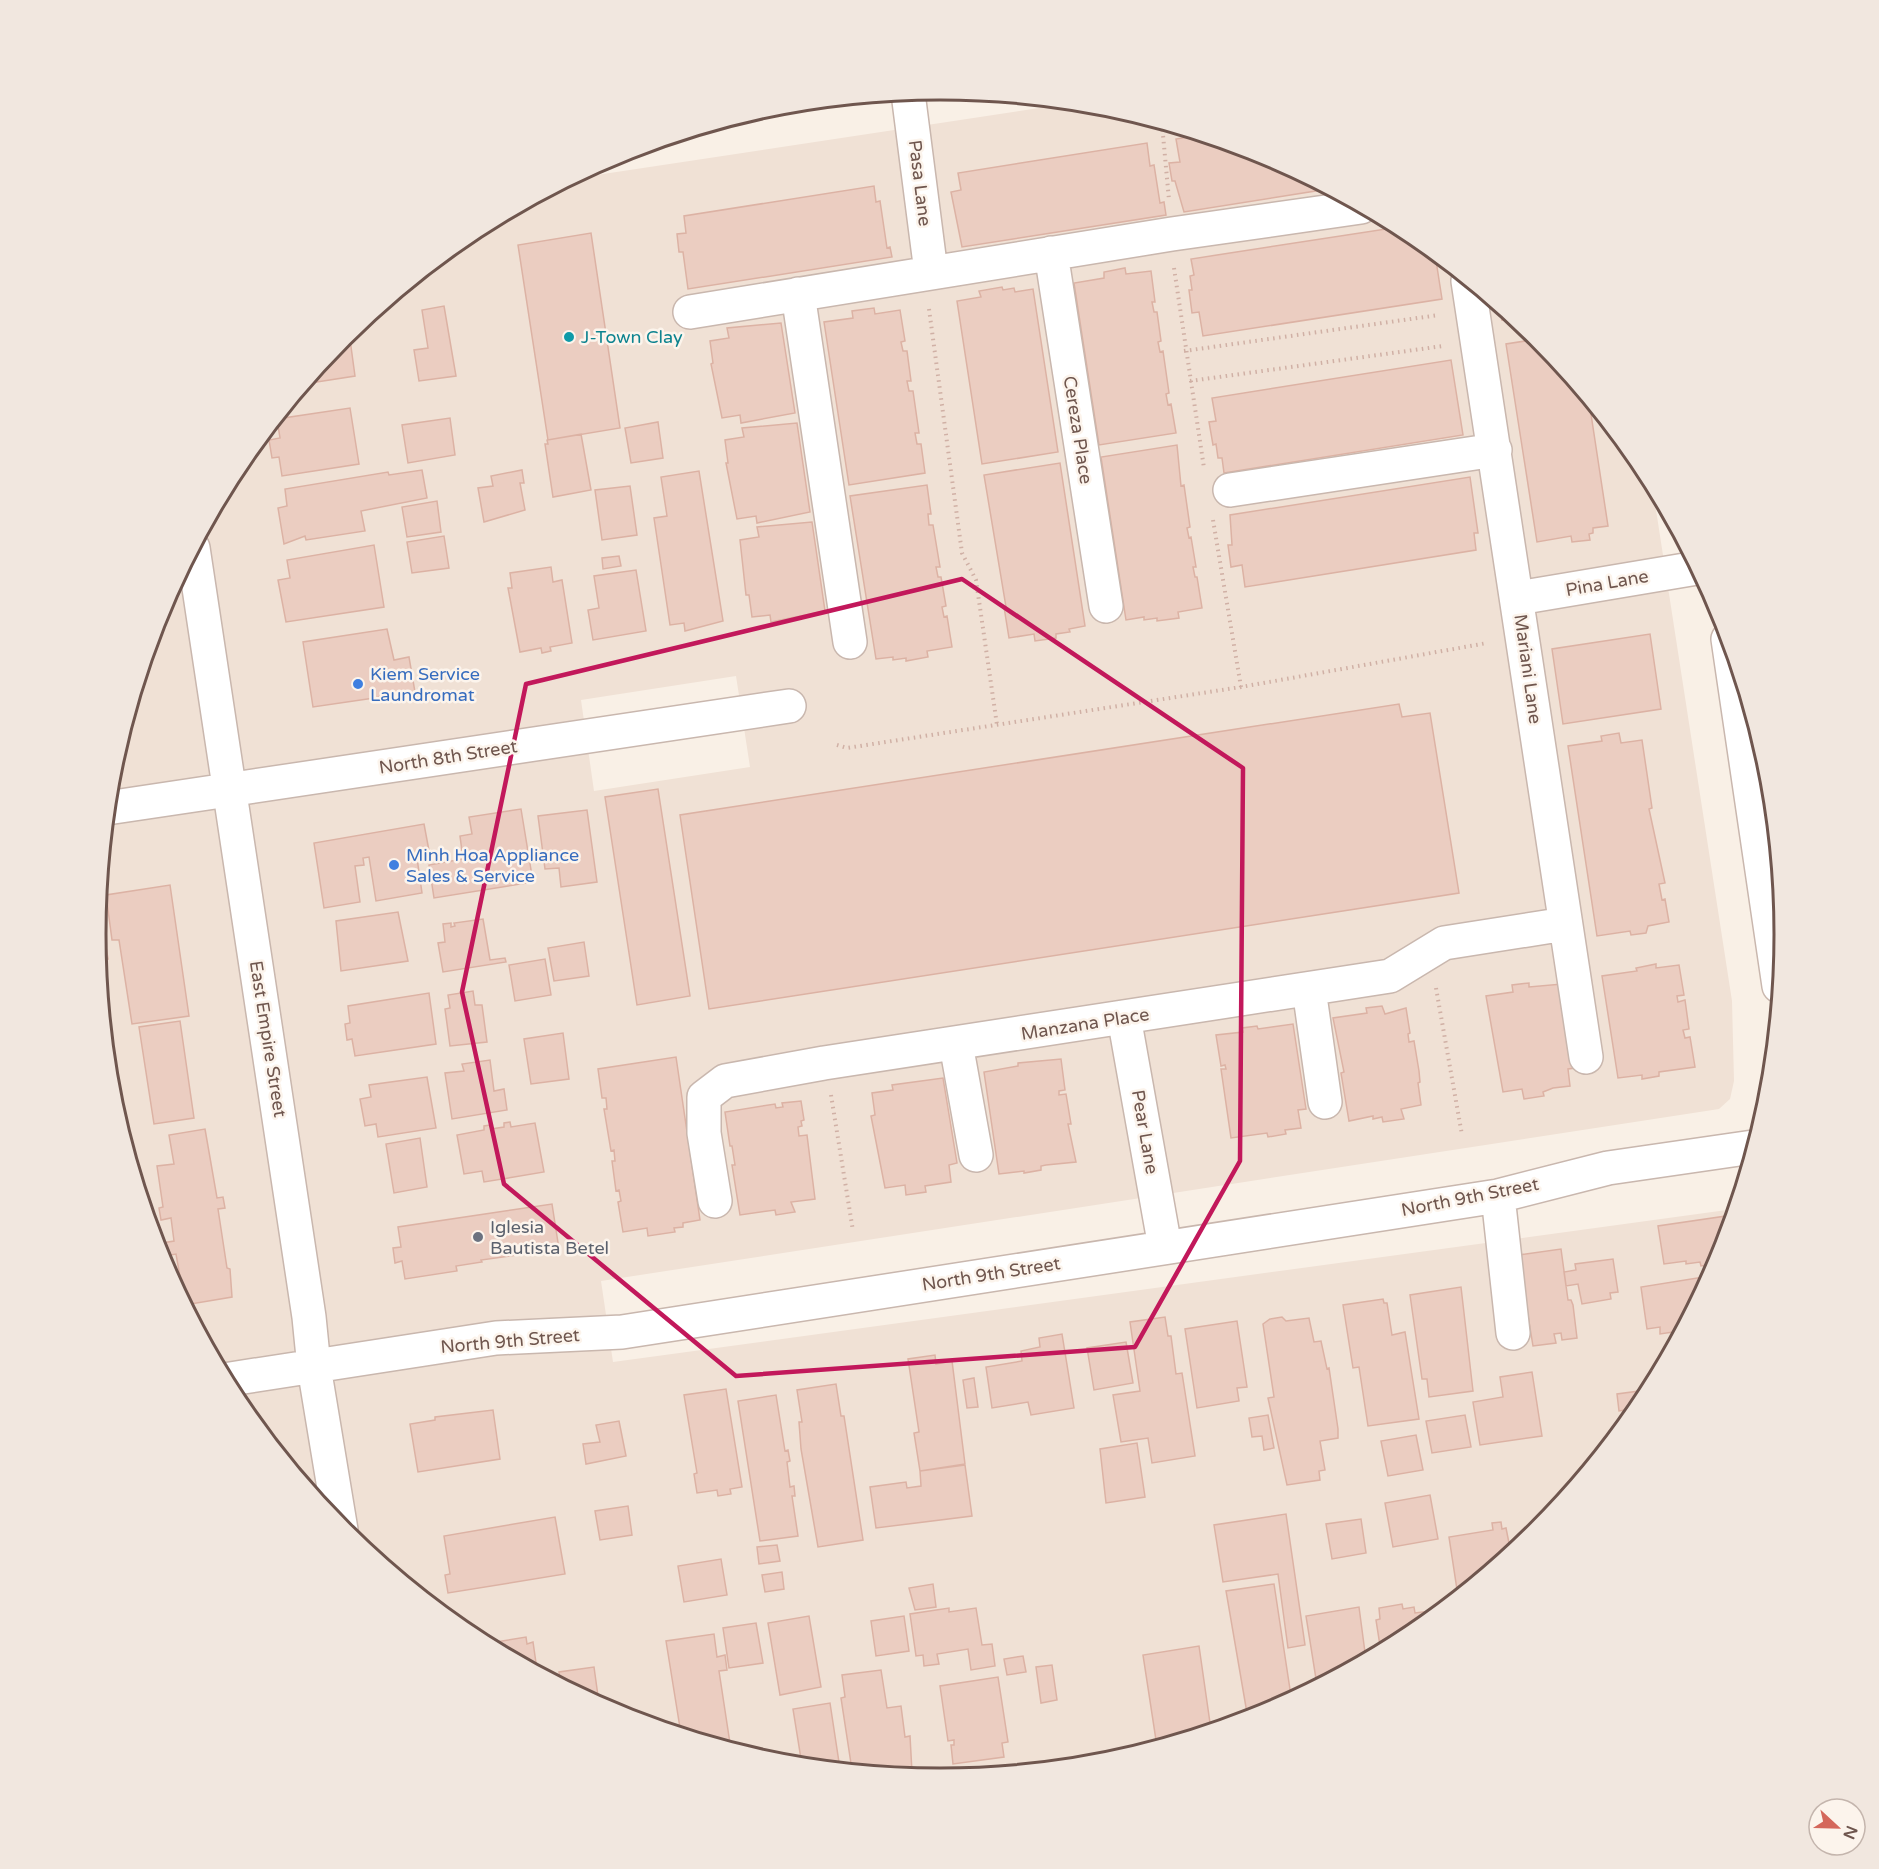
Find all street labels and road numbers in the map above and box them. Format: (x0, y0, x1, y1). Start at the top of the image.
street label: Pasa Lane (904, 139, 936, 227)
street label: Cereza Place (1059, 374, 1097, 486)
street label: Pina Lane (1564, 565, 1650, 601)
street label: Mariani Lane (1509, 613, 1547, 725)
street label: North 8th Street (377, 735, 519, 779)
street label: East Empire Street (245, 959, 291, 1119)
street label: Manzana Place (1019, 1003, 1151, 1045)
street label: Pear Lane (1127, 1088, 1163, 1176)
street label: North 9th Street (1399, 1173, 1541, 1221)
street label: North 9th Street (920, 1252, 1062, 1296)
street label: North 9th Street (439, 1324, 581, 1358)

